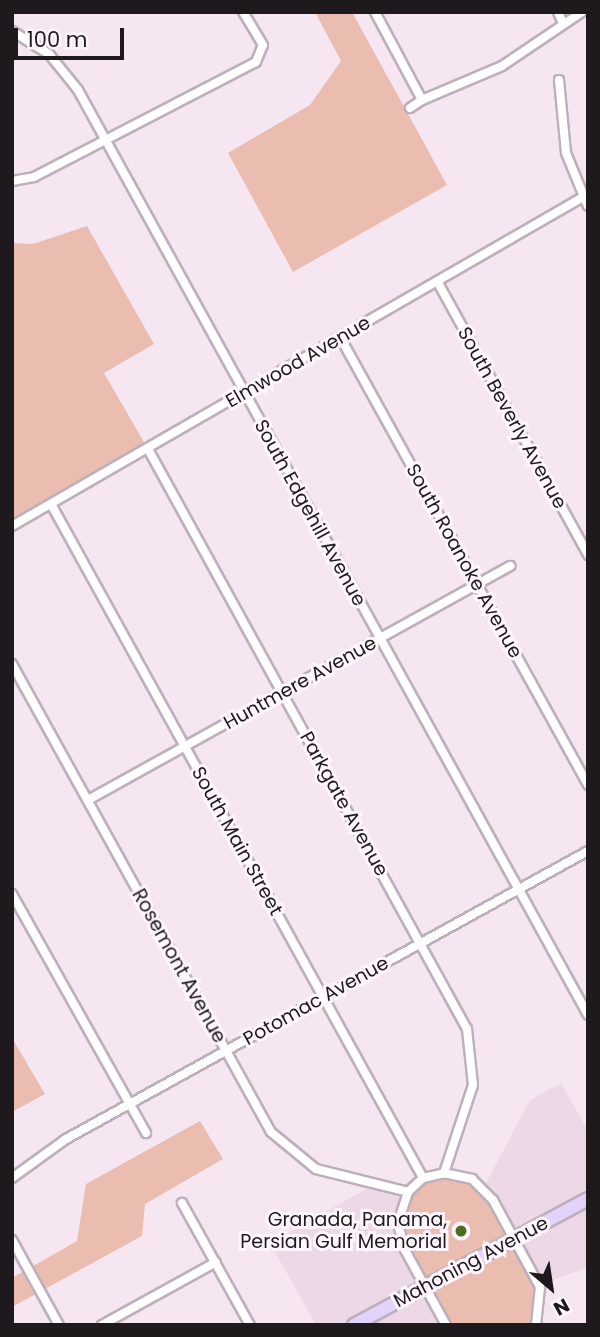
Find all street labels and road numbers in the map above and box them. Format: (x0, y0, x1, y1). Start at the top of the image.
street label: Elmwood Avenue (222, 311, 374, 413)
street label: South Beverly Avenue (452, 323, 572, 513)
street label: South Edgehill Avenue (249, 416, 371, 610)
street label: South Roanoke Avenue (401, 460, 527, 662)
street label: Huntmere Avenue (220, 632, 380, 734)
street label: Parkgate Avenue (295, 728, 393, 880)
street label: South Main Street (187, 763, 287, 919)
street label: Rosemont Avenue (127, 885, 231, 1047)
street label: Potomac Avenue (239, 952, 393, 1050)
street label: Mahoning Avenue (390, 1212, 552, 1312)

